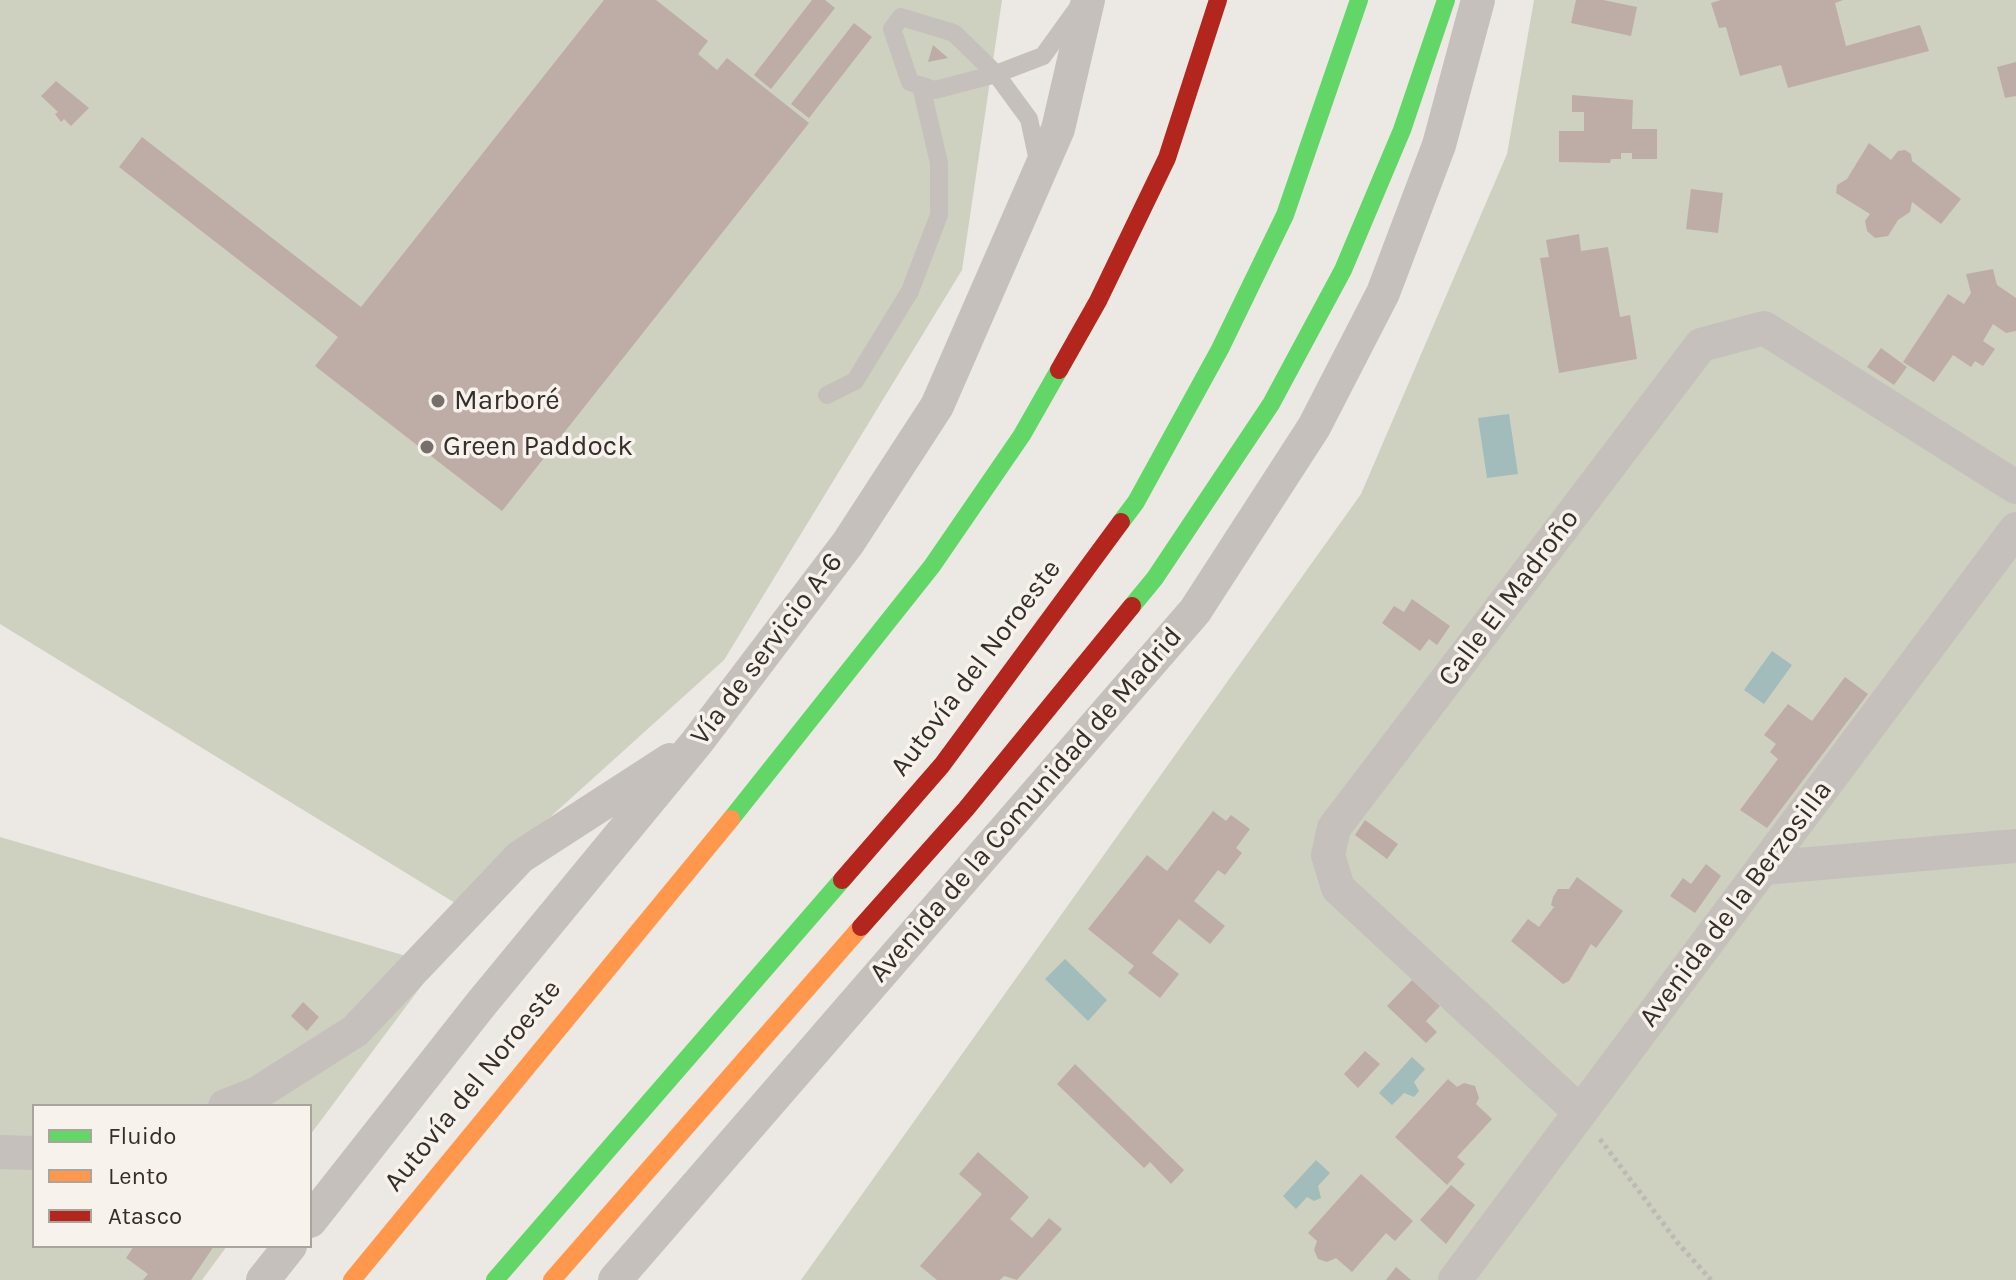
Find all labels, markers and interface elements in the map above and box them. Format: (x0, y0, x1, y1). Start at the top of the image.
place label: Marboré (454, 384, 560, 418)
marker: Marboré (429, 392, 447, 410)
place label: Green Paddock (443, 430, 633, 464)
marker: Green Paddock (418, 438, 436, 456)
street label: Calle El Madroño (1432, 503, 1586, 693)
street label: Vía de servicio A-6 (684, 546, 850, 752)
street label: Autovía del Noroeste (884, 553, 1068, 783)
street label: Avenida de la Comunidad de Madrid (862, 620, 1190, 990)
street label: Avenida de la Berzosilla (1632, 774, 1840, 1034)
street label: Autovía del Noroeste (377, 973, 569, 1199)
legend (32, 1104, 312, 1248)
text: Fluido (108, 1122, 176, 1150)
text: Lento (108, 1162, 168, 1190)
text: Atasco (108, 1202, 182, 1230)

